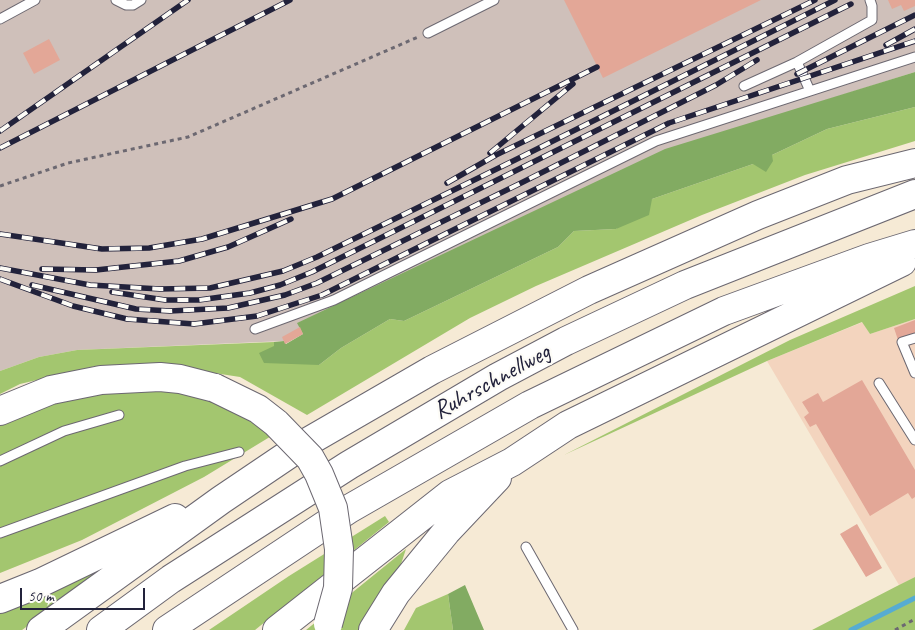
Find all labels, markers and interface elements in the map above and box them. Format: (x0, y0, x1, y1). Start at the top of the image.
street label: Ruhrschnellweg (428, 338, 556, 426)
scale bar (22, 578, 148, 610)
text: 50 m (28, 587, 54, 606)

